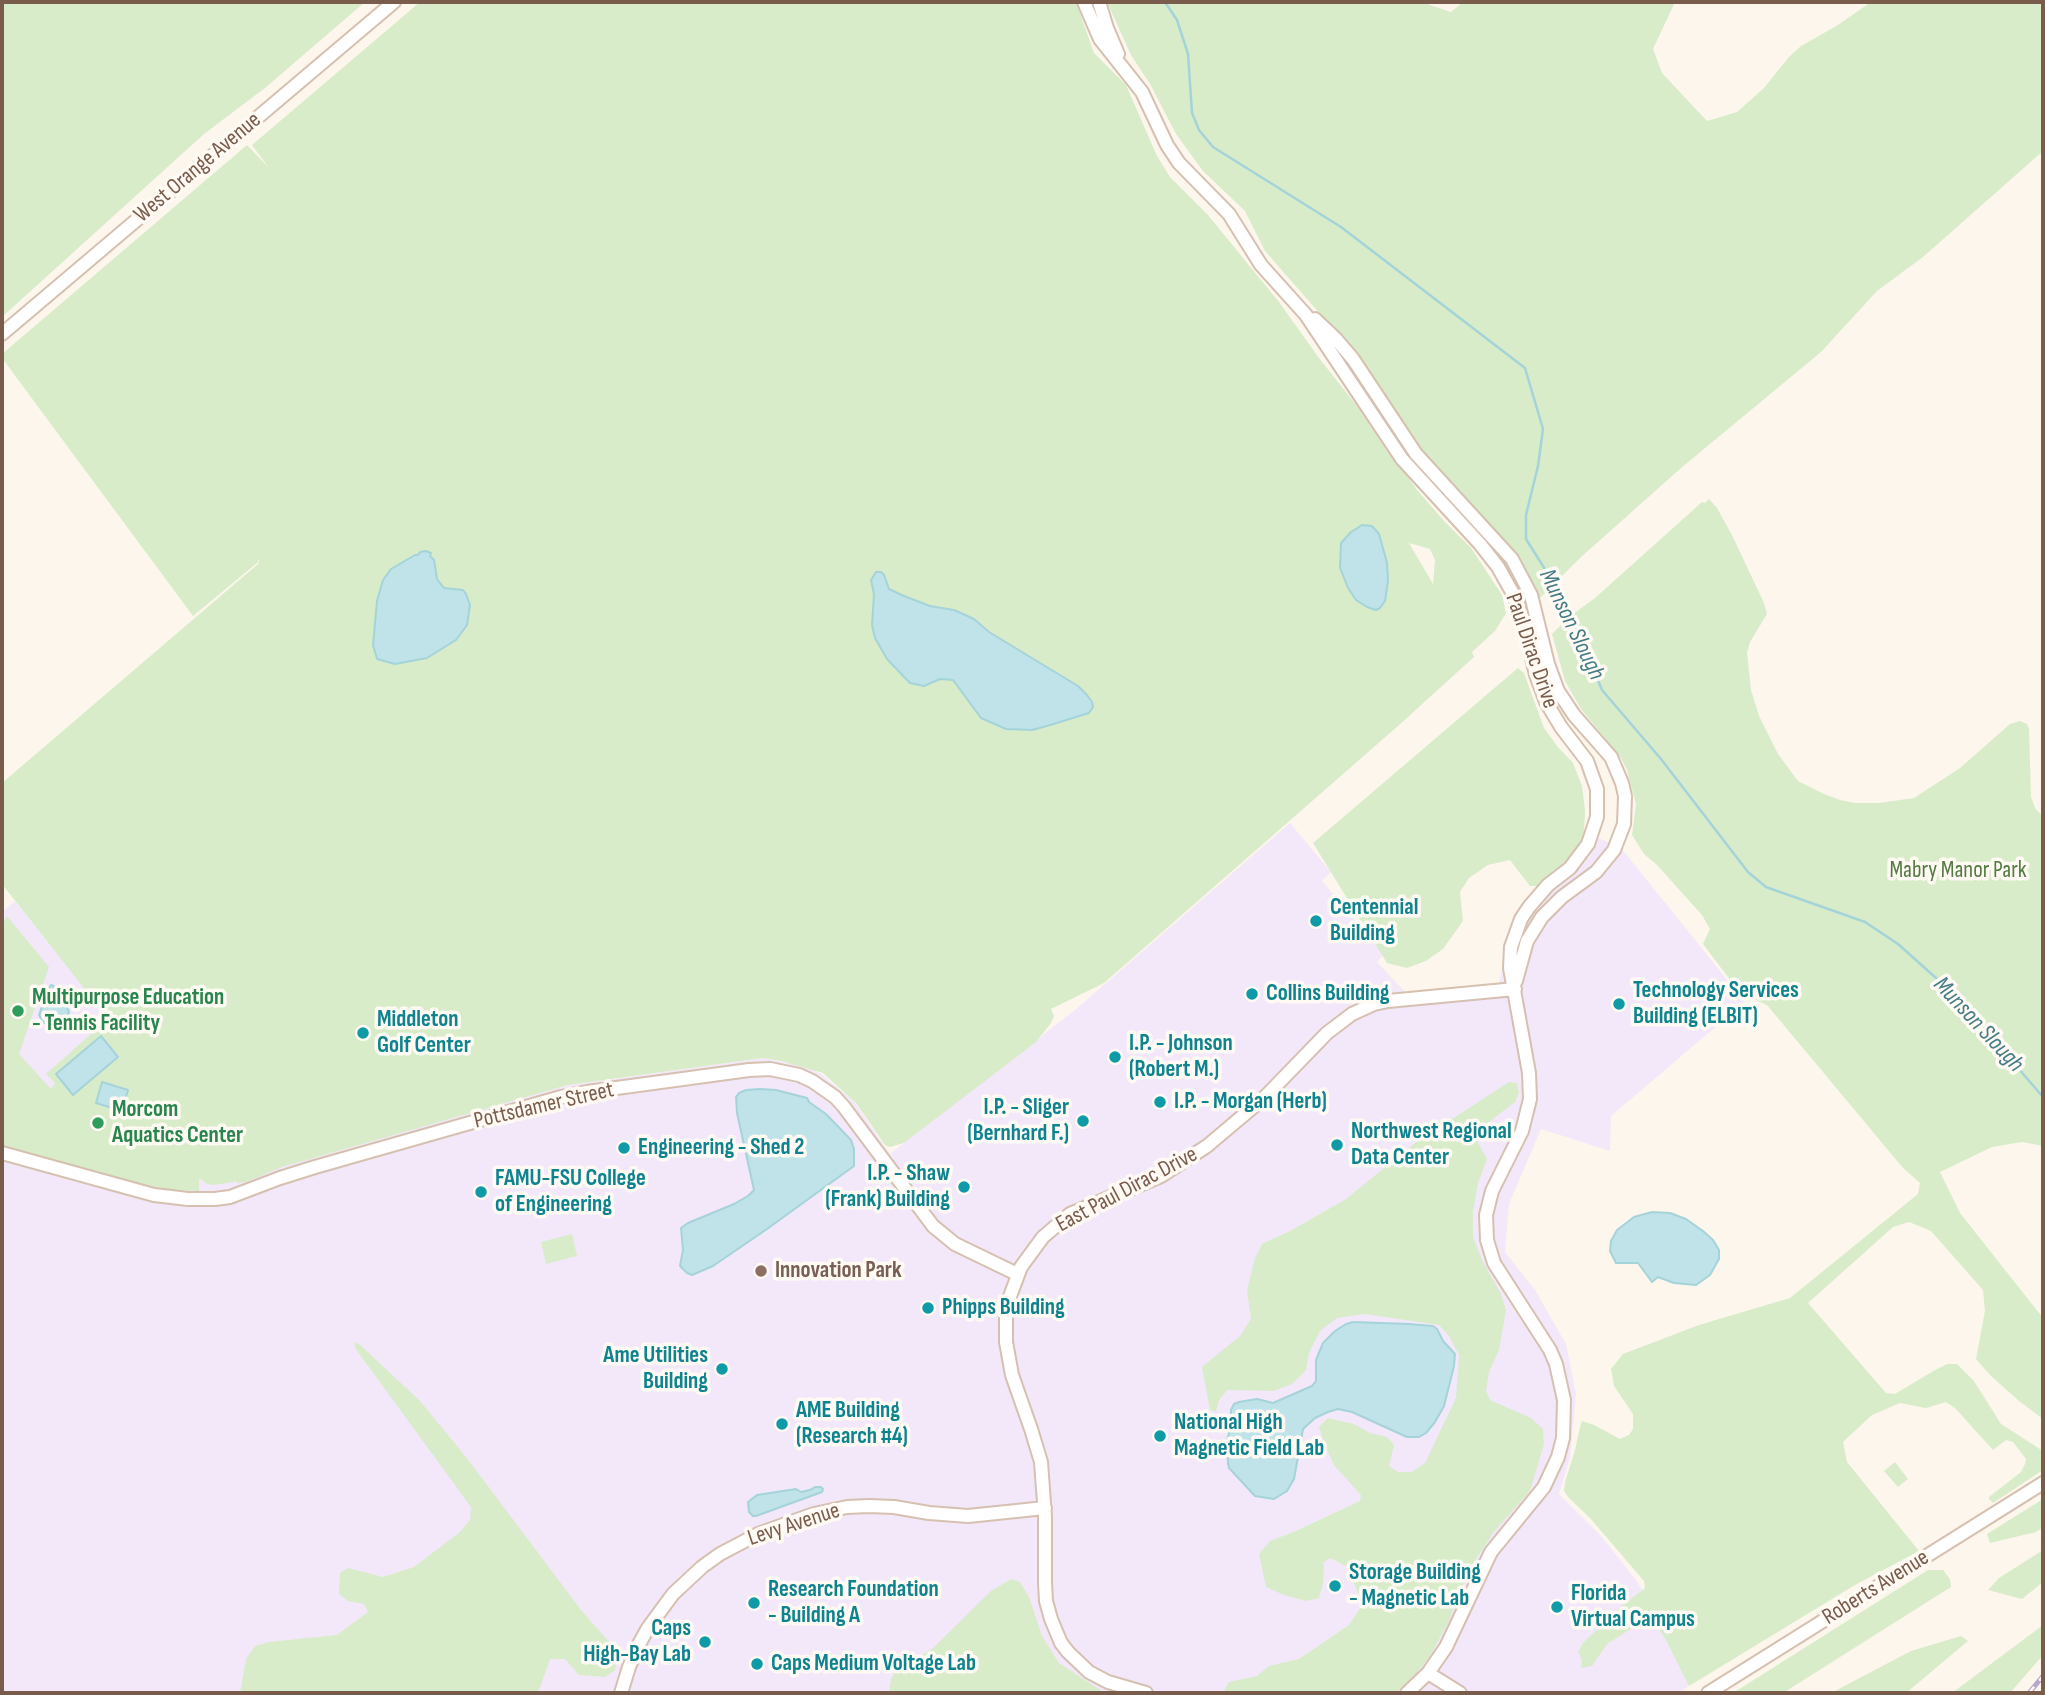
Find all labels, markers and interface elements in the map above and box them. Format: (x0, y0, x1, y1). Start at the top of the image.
street label: West Orange Avenue (129, 107, 267, 229)
water label: Munson Slough (1532, 565, 1610, 685)
street label: Paul Dirac Drive (1498, 590, 1564, 712)
park label: Mabry Manor Park (1889, 857, 2027, 885)
place label: Centennial Building (1330, 894, 1418, 948)
marker: Centennial Building (1308, 913, 1324, 929)
water label: Munson Slough (1927, 971, 2029, 1079)
place label: Technology Services Building (ELBIT) (1633, 977, 1799, 1031)
place label: Collins Building (1266, 980, 1390, 1008)
place label: Multipurpose Education - Tennis Facility (32, 984, 224, 1038)
marker: Collins Building (1244, 986, 1260, 1002)
marker: Technology Services Building (ELBIT) (1611, 996, 1627, 1012)
marker: Multipurpose Education - Tennis Facility (10, 1003, 26, 1019)
place label: Middleton Golf Center (377, 1006, 471, 1060)
marker: Middleton Golf Center (355, 1025, 371, 1041)
place label: I.P. - Johnson (Robert M.) (1129, 1030, 1233, 1084)
marker: I.P. - Johnson (Robert M.) (1107, 1049, 1123, 1065)
street label: Pottsdamer Street (471, 1077, 617, 1135)
place label: I.P. - Morgan (Herb) (1174, 1088, 1327, 1116)
place label: I.P. - Sliger (Bernhard F.) (967, 1094, 1069, 1148)
marker: I.P. - Morgan (Herb) (1152, 1094, 1168, 1110)
place label: Morcom Aquatics Center (112, 1096, 243, 1150)
marker: I.P. - Sliger (Bernhard F.) (1075, 1113, 1091, 1129)
marker: Morcom Aquatics Center (90, 1115, 106, 1131)
place label: Northwest Regional Data Center (1351, 1118, 1512, 1172)
place label: Engineering - Shed 2 (638, 1134, 804, 1162)
marker: Northwest Regional Data Center (1329, 1137, 1345, 1153)
marker: Engineering - Shed 2 (616, 1140, 632, 1156)
street label: East Paul Dirac Drive (1051, 1141, 1203, 1239)
place label: I.P. - Shaw (Frank) Building (825, 1160, 950, 1214)
place label: FAMU-FSU College of Engineering (495, 1165, 646, 1219)
marker: I.P. - Shaw (Frank) Building (956, 1179, 972, 1195)
marker: FAMU-FSU College of Engineering (473, 1184, 489, 1200)
place label: Innovation Park (775, 1257, 902, 1285)
marker: Innovation Park (753, 1263, 769, 1279)
place label: Phipps Building (942, 1294, 1065, 1322)
marker: Phipps Building (920, 1300, 936, 1316)
place label: Ame Utilities Building (603, 1342, 708, 1396)
marker: Ame Utilities Building (714, 1361, 730, 1377)
place label: AME Building (Research #4) (796, 1397, 908, 1451)
place label: National High Magnetic Field Lab (1174, 1409, 1324, 1463)
marker: AME Building (Research #4) (774, 1416, 790, 1432)
marker: National High Magnetic Field Lab (1152, 1428, 1168, 1444)
street label: Levy Avenue (745, 1497, 843, 1553)
street label: Roberts Avenue (1818, 1544, 1934, 1632)
place label: Storage Building - Magnetic Lab (1349, 1559, 1481, 1613)
place label: Research Foundation - Building A (768, 1576, 939, 1630)
marker: Storage Building - Magnetic Lab (1327, 1578, 1343, 1594)
place label: Florida Virtual Campus (1571, 1580, 1695, 1634)
marker: Research Foundation - Building A (746, 1595, 762, 1611)
marker: Florida Virtual Campus (1549, 1599, 1565, 1615)
place label: Caps High-Bay Lab (583, 1615, 691, 1669)
marker: Caps High-Bay Lab (697, 1634, 713, 1650)
place label: Caps Medium Voltage Lab (771, 1650, 976, 1678)
marker: Caps Medium Voltage Lab (749, 1656, 765, 1672)

